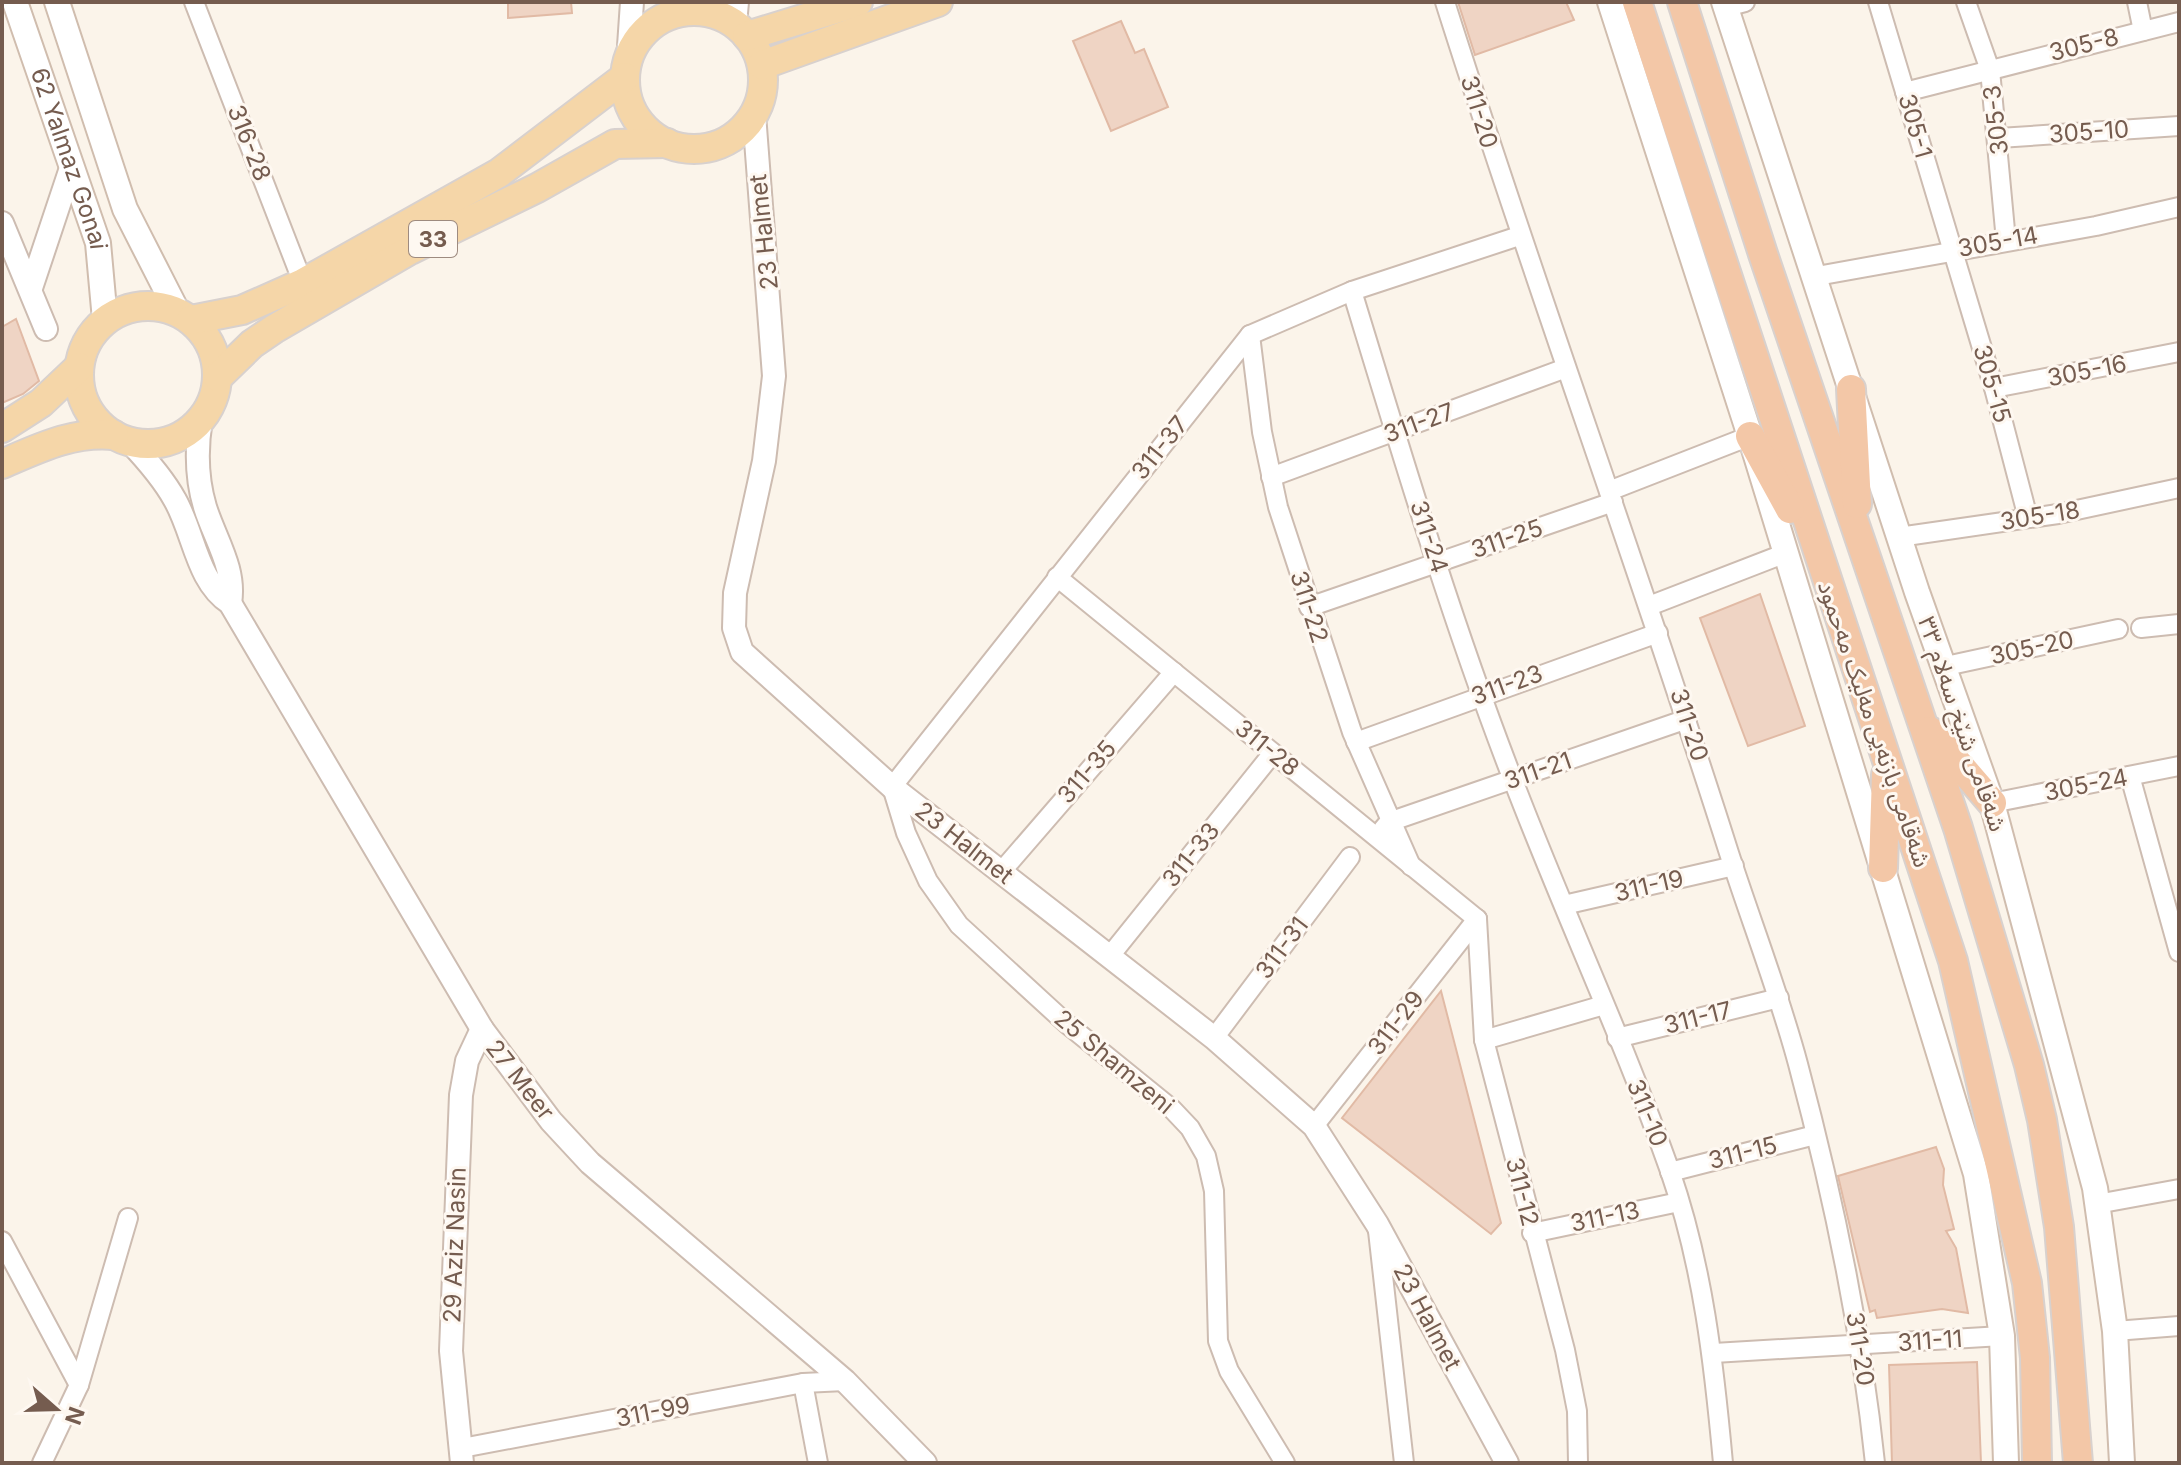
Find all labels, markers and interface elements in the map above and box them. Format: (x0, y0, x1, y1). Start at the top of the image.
street label: 305-8 (2046, 22, 2122, 67)
street label: 62 Yalmaz Gonai (25, 64, 114, 251)
street label: 311-20 (1455, 72, 1504, 152)
street label: 305-3 (1977, 83, 2014, 157)
street label: 305-1 (1893, 90, 1938, 161)
street label: 316-28 (222, 101, 277, 185)
street label: 305-10 (2048, 114, 2130, 149)
street label: 23 Halmet (743, 173, 784, 291)
street label: 305-14 (1956, 220, 2040, 263)
road number: 33 (409, 221, 457, 257)
street label: 305-15 (1968, 341, 2017, 426)
street label: 305-16 (2045, 349, 2129, 392)
street label: 311-27 (1380, 396, 1458, 449)
street label: 311-37 (1125, 410, 1194, 485)
street label: 305-18 (1998, 495, 2082, 536)
street label: 311-24 (1404, 497, 1455, 577)
street label: 311-25 (1467, 513, 1546, 564)
street label: 311-22 (1284, 567, 1335, 646)
street label: شەقامی بازنەیی مەلیک مەحمود (1812, 577, 1937, 871)
street label: شەقامی شێخ سەلام ٣٣ (1908, 612, 2013, 837)
street label: 305-20 (1988, 625, 2076, 670)
street label: 311-23 (1467, 658, 1547, 711)
street label: 311-20 (1664, 685, 1715, 765)
street label: 311-28 (1229, 713, 1305, 782)
street label: 311-35 (1051, 734, 1122, 809)
street label: 311-21 (1501, 746, 1575, 795)
street label: 305-24 (2042, 762, 2130, 807)
street label: 23 Halmet (910, 795, 1019, 890)
street label: 311-33 (1156, 817, 1225, 893)
street label: 311-19 (1612, 864, 1686, 908)
street label: 311-31 (1249, 911, 1314, 984)
street label: 311-29 (1361, 985, 1430, 1061)
street label: 311-17 (1661, 995, 1735, 1040)
street label: 25 Shamzeni (1049, 1003, 1180, 1120)
street label: 27 Meer (480, 1034, 561, 1126)
street label: 311-10 (1621, 1075, 1674, 1151)
street label: 311-15 (1706, 1130, 1780, 1175)
street label: 311-12 (1500, 1155, 1545, 1229)
street label: 29 Aziz Nasin (437, 1166, 472, 1324)
street label: 311-13 (1568, 1195, 1642, 1238)
street label: 23 Halmet (1387, 1259, 1468, 1375)
street label: 311-20 (1840, 1310, 1881, 1388)
street label: 311-11 (1897, 1324, 1963, 1357)
north arrow (16, 1369, 96, 1449)
street label: 311-99 (613, 1390, 693, 1433)
text: N (60, 1404, 90, 1428)

